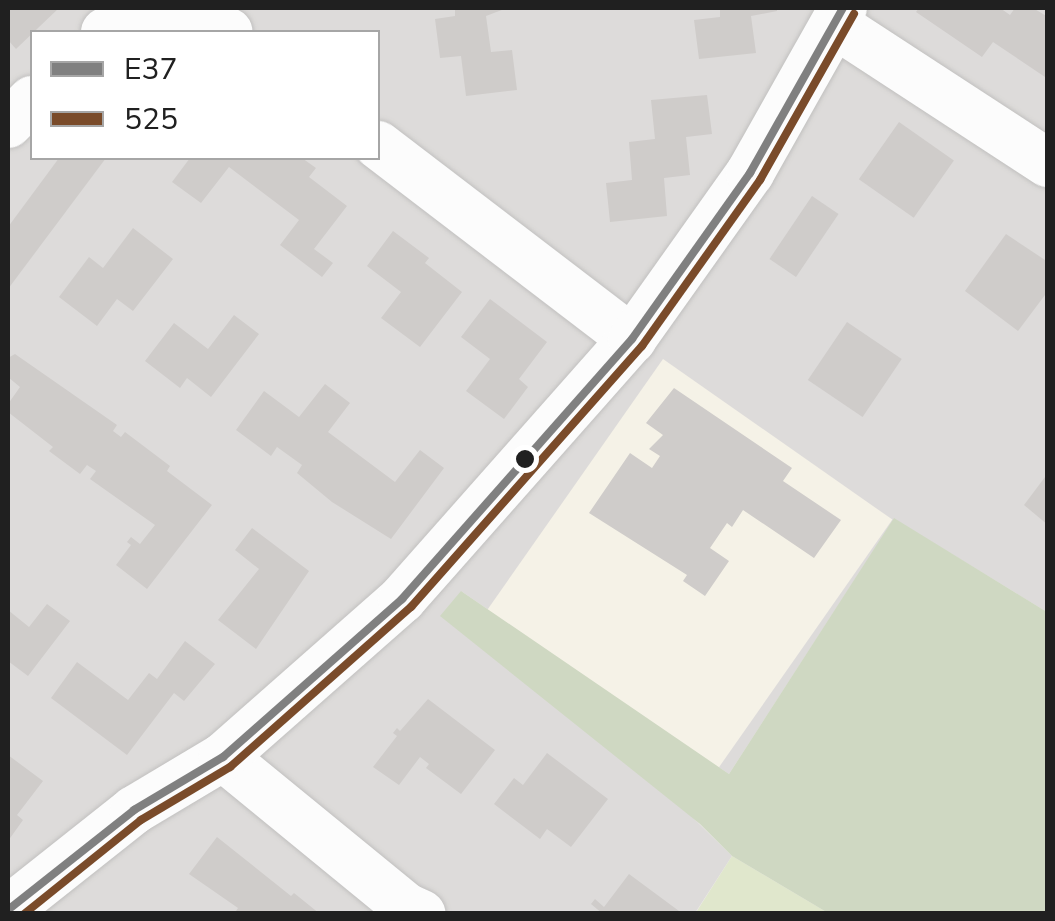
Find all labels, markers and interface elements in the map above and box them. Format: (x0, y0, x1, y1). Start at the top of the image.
legend (30, 30, 380, 160)
text: E37 (124, 49, 178, 90)
text: 525 (124, 99, 178, 140)
unlabelled marker (515, 449, 535, 469)

